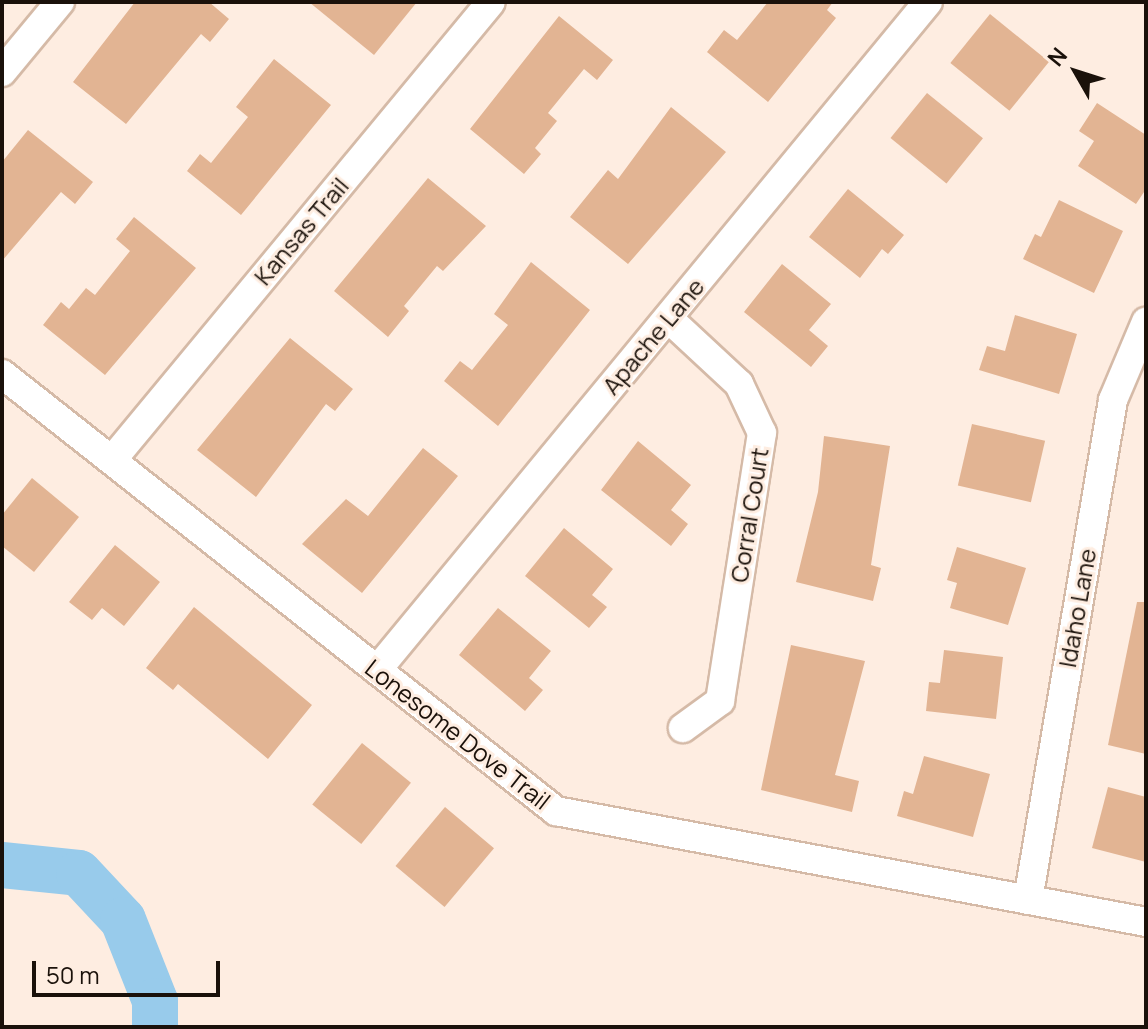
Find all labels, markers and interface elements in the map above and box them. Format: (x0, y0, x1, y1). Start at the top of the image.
north arrow (1036, 32, 1116, 112)
text: N (1041, 41, 1074, 72)
street label: Kansas Trail (248, 172, 354, 290)
street label: Apache Lane (596, 272, 710, 400)
street label: Corral Court (724, 446, 774, 584)
street label: Idaho Lane (1052, 546, 1102, 670)
street label: Lonesome Dove Trail (360, 653, 556, 815)
scale bar (36, 945, 224, 995)
text: 50 m (46, 958, 100, 991)

